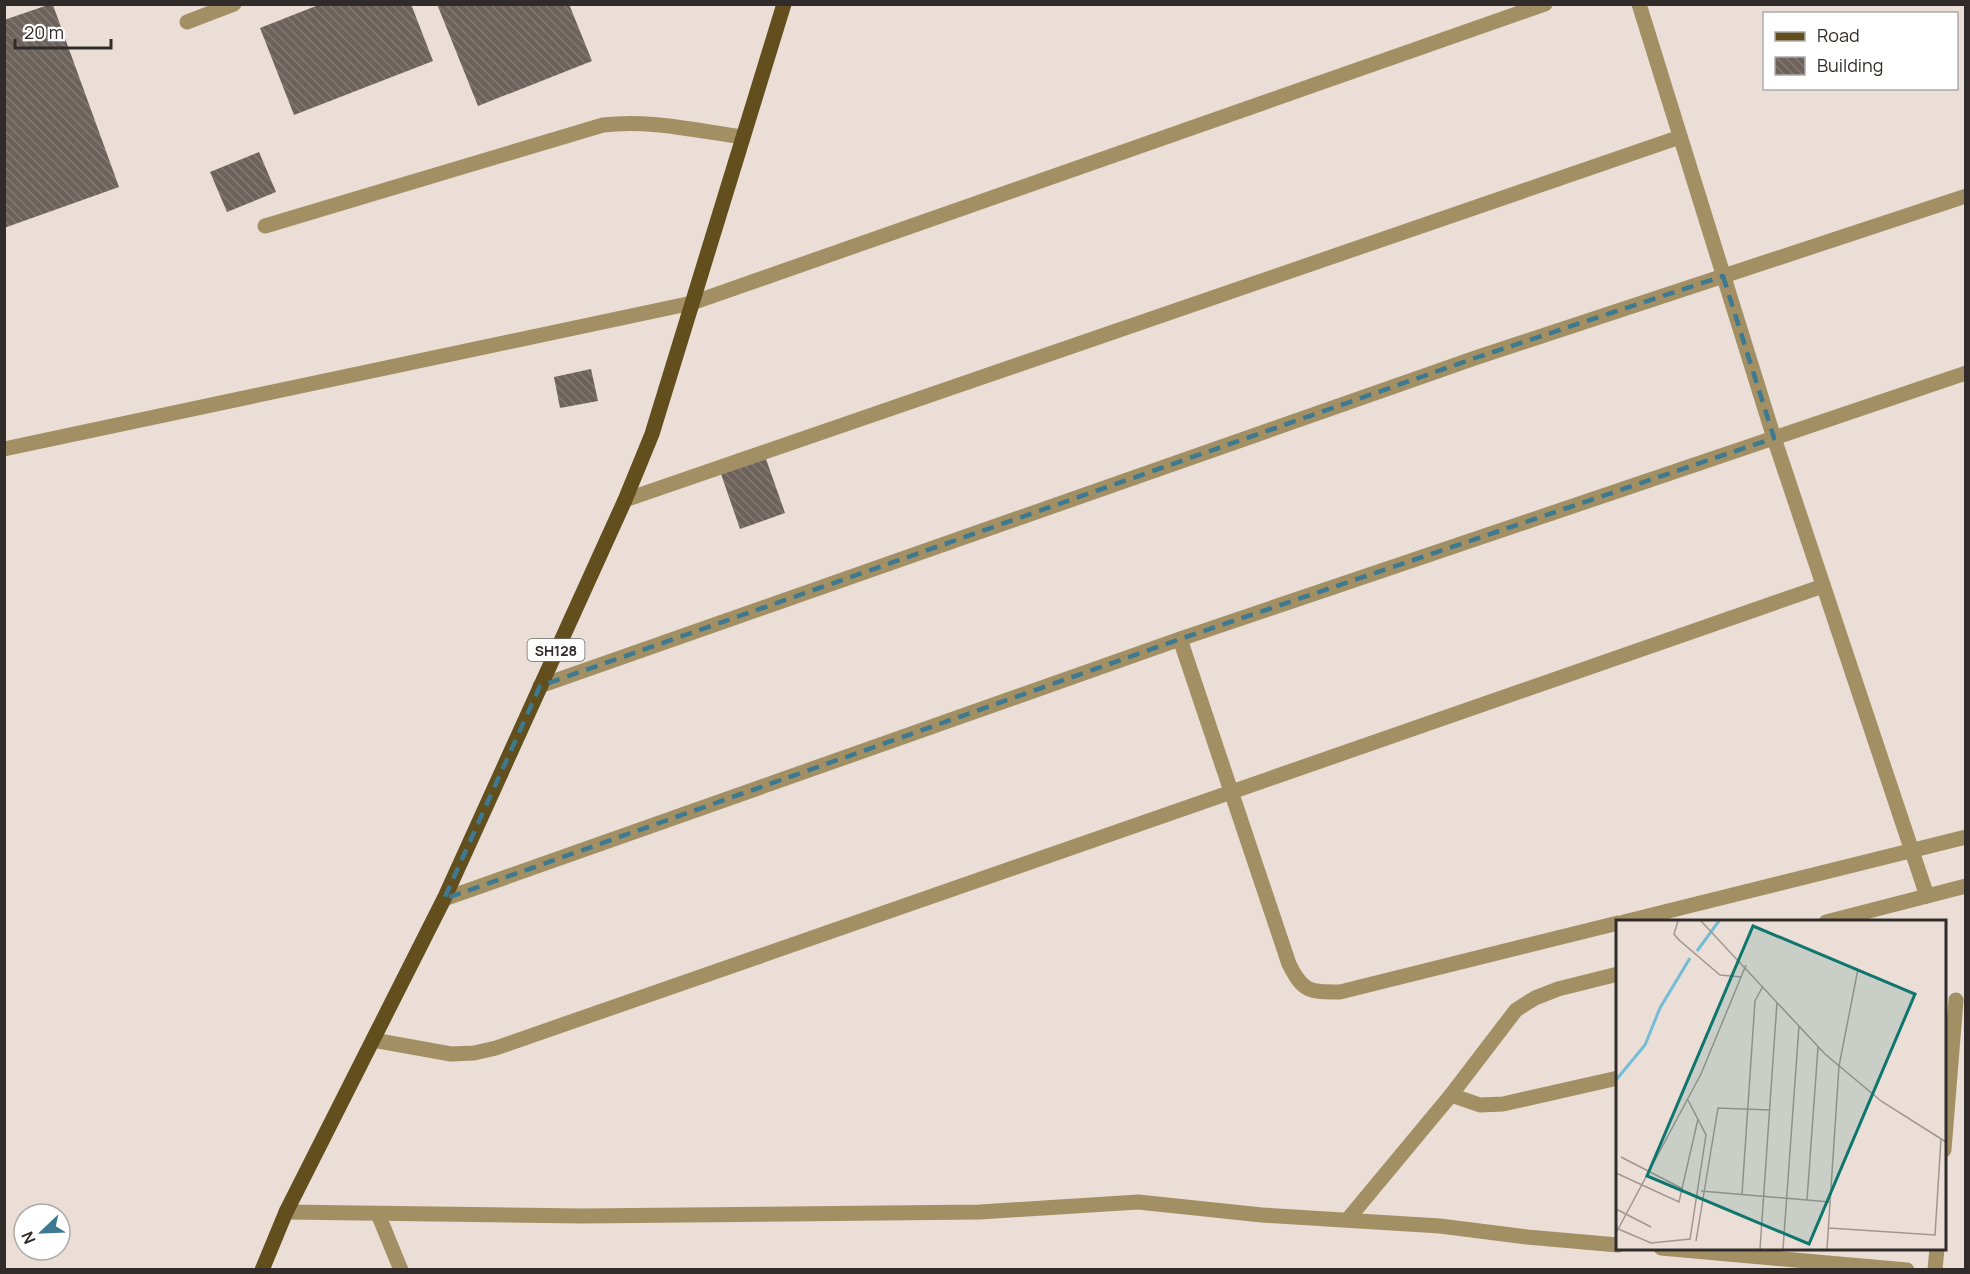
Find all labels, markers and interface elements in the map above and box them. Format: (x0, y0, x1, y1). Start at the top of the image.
scale bar (15, 12, 111, 50)
legend (1763, 12, 1958, 90)
text: 20 m (24, 20, 64, 44)
text: Road (1817, 23, 1860, 47)
text: Building (1817, 53, 1883, 77)
road number: SH128 (528, 639, 584, 661)
inset map (1616, 920, 1946, 1250)
north arrow (12, 1202, 72, 1262)
text: N (16, 1228, 41, 1247)

